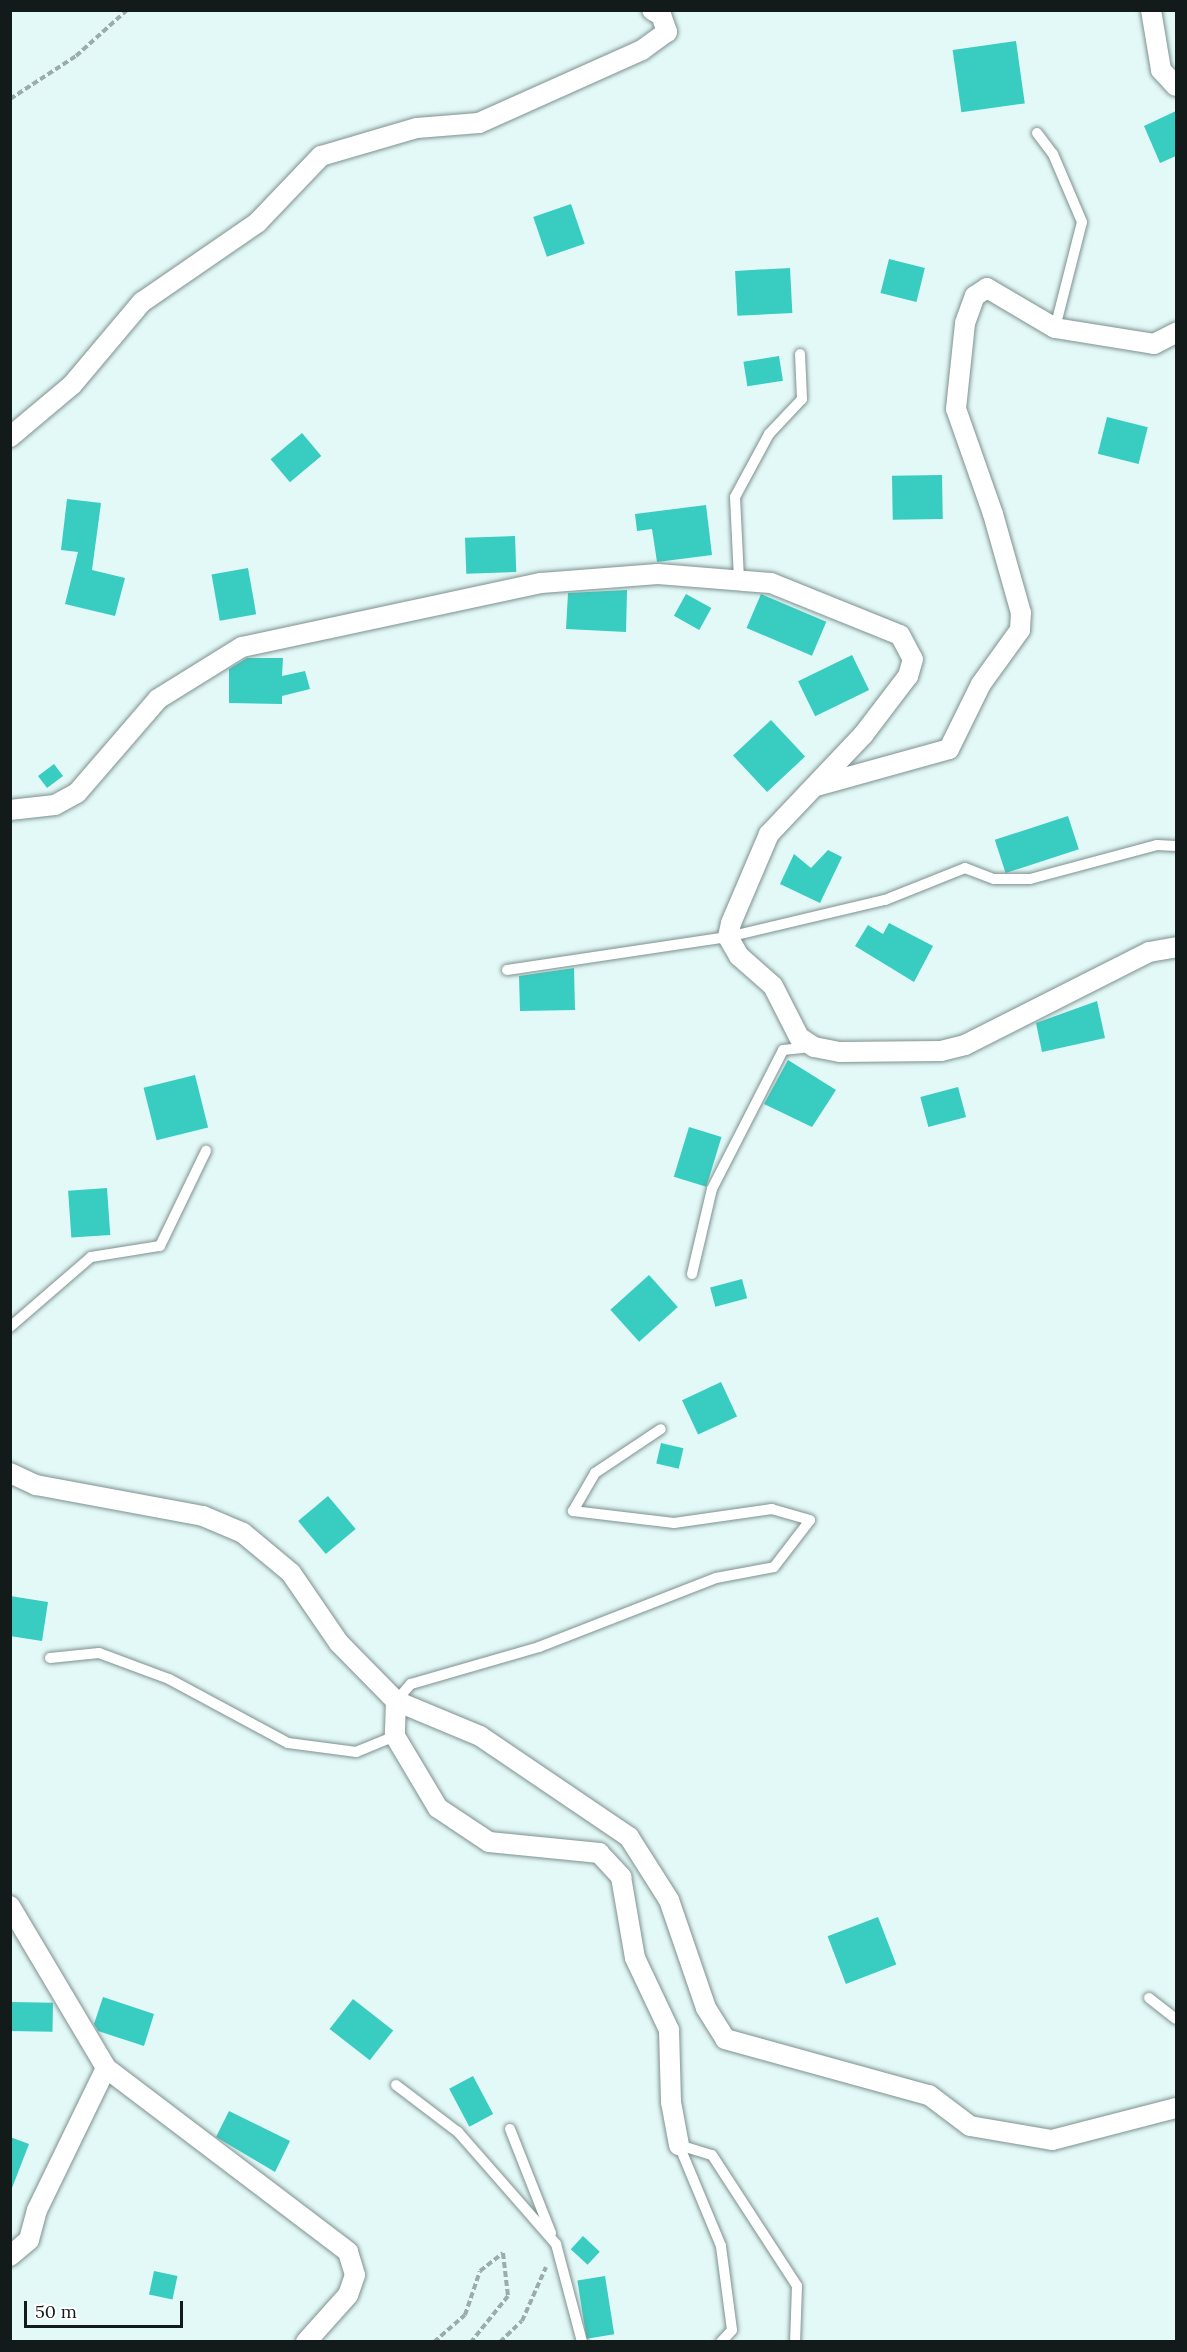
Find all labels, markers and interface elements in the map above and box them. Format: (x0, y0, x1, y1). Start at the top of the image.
scale bar (27, 2289, 186, 2327)
text: 50 m (35, 2300, 77, 2323)

